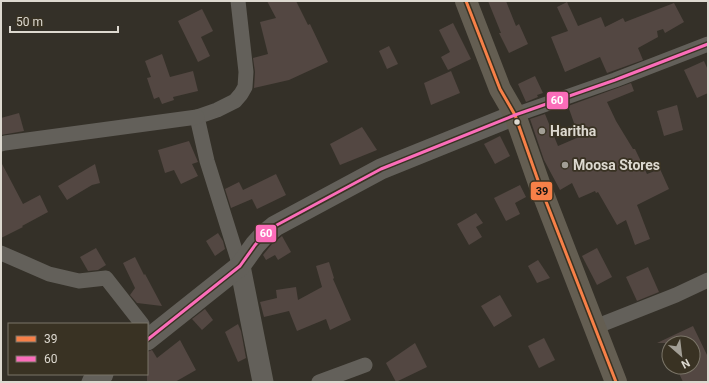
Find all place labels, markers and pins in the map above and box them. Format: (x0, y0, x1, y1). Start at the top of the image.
unlabelled marker (512, 117, 522, 127)
place label: Haritha (550, 123, 597, 139)
marker: Haritha (537, 126, 547, 136)
place label: Moosa Stores (573, 157, 660, 173)
marker: Moosa Stores (560, 160, 570, 170)

